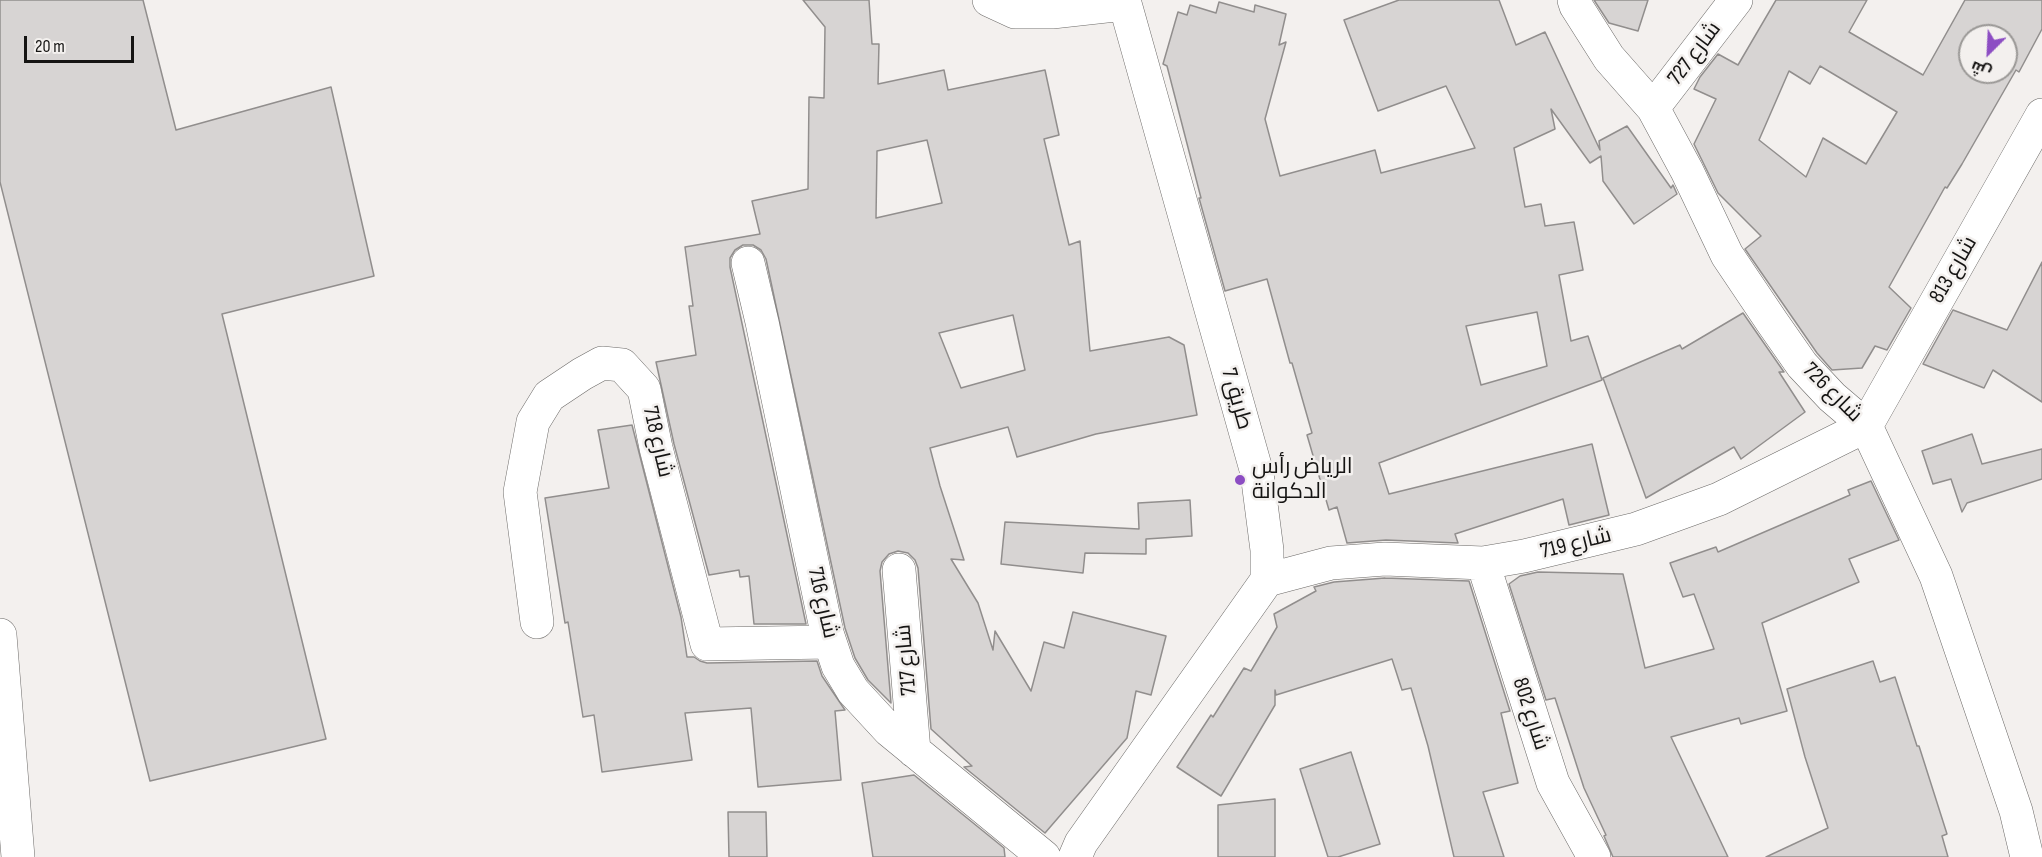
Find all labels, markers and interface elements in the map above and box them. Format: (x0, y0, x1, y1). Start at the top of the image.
street label: شارع 727 (1663, 17, 1727, 91)
scale bar (27, 24, 136, 62)
north arrow (1958, 24, 2018, 84)
text: 20 m (35, 36, 65, 57)
text: ش (1968, 56, 1995, 82)
street label: شارع 813 (1924, 232, 1984, 308)
street label: شارع 726 (1797, 358, 1867, 428)
street label: 7 طريق (1215, 365, 1257, 433)
street label: شارع 718 (636, 404, 678, 480)
place label: الرياض رأس الدكوانة (1252, 454, 1353, 506)
marker: الرياض رأس الدكوانة (1233, 473, 1247, 487)
street label: شارع 719 (1538, 522, 1614, 566)
street label: شارع 716 (801, 565, 843, 641)
street label: شارع 717 (891, 623, 923, 697)
street label: شارع 802 (1506, 674, 1554, 754)

